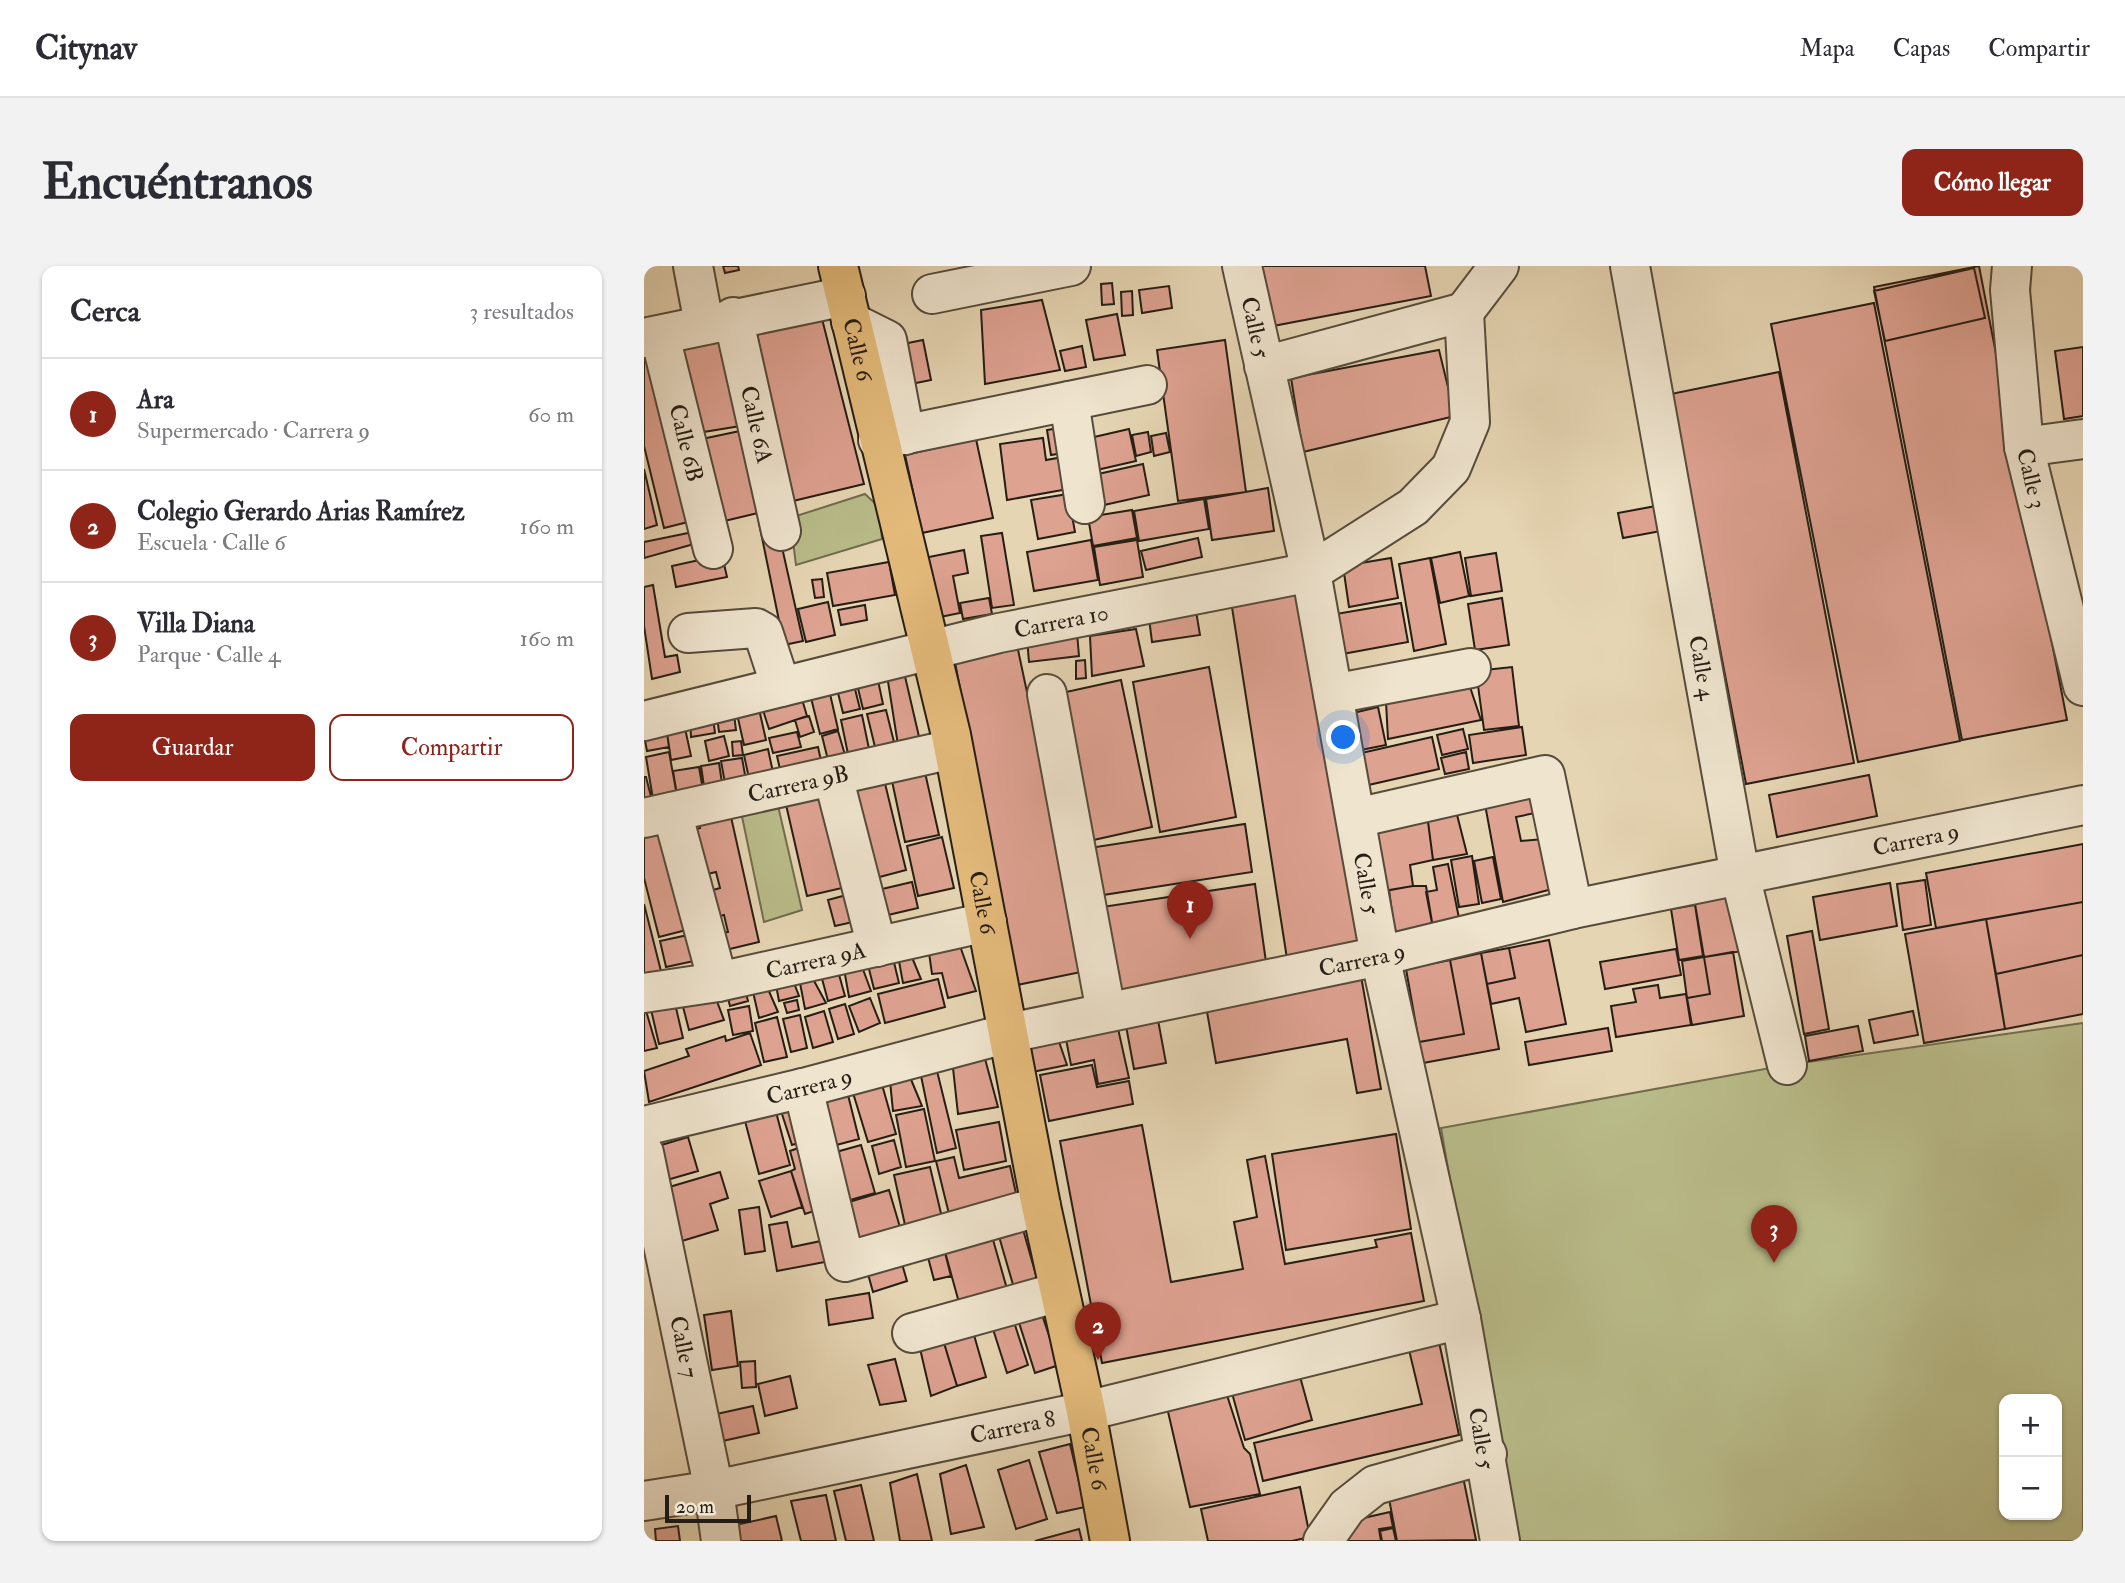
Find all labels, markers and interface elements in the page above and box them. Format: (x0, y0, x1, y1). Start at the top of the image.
text: Citynav (35, 28, 137, 69)
text: Mapa (1800, 33, 1855, 64)
text: Capas (1893, 33, 1950, 64)
text: Compartir (1988, 33, 2090, 64)
button: Cómo llegar (1902, 149, 2083, 216)
text: Encuéntranos (42, 152, 313, 213)
text: Cerca (70, 293, 140, 330)
street label: Calle 5 (1234, 294, 1276, 361)
text: 3 resultados (470, 297, 574, 326)
street label: Calle 6 (836, 315, 880, 386)
street label: Calle 6A (734, 383, 779, 466)
text: Ara (137, 384, 174, 416)
text: 1 (89, 400, 97, 429)
text: 60 m (528, 400, 574, 429)
street label: Calle 6B (662, 401, 710, 485)
text: Supermercado · Carrera 9 (137, 416, 370, 445)
street label: Calle 3 (2010, 445, 2053, 512)
text: Colegio Gerardo Arias Ramírez (137, 496, 465, 528)
text: 2 (87, 512, 99, 541)
text: 160 m (520, 512, 574, 541)
text: Escuela · Calle 6 (137, 528, 286, 557)
street label: Carrera 10 (1011, 598, 1111, 645)
text: Villa Diana (137, 608, 255, 640)
text: 3 (89, 624, 97, 653)
text: 160 m (520, 624, 574, 653)
street label: Calle 4 (1682, 633, 1722, 704)
text: Parque · Calle 4 (137, 640, 280, 669)
button: Guardar (70, 714, 315, 781)
button: Compartir (329, 714, 574, 781)
your location (1326, 720, 1360, 754)
street label: Carrera 9B (745, 759, 852, 809)
street label: Carrera 9 (1870, 817, 1962, 863)
street label: Calle 5 (1347, 850, 1386, 917)
street label: Calle 6 (962, 868, 1003, 938)
pin: 1 (1167, 881, 1213, 939)
street label: Carrera 9A (763, 935, 869, 986)
street label: Carrera 9 (1316, 936, 1408, 983)
street label: Carrera 9 (763, 1061, 855, 1111)
pin: 3 (1751, 1205, 1797, 1263)
pin: 2 (1075, 1302, 1121, 1360)
street label: Calle 7 (663, 1313, 704, 1381)
map controls (1999, 1394, 2062, 1520)
button: + (1999, 1394, 2062, 1457)
street label: Carrera 8 (967, 1404, 1058, 1450)
street label: Calle 5 (1462, 1405, 1501, 1472)
street label: Calle 6 (1074, 1424, 1115, 1494)
button: − (1999, 1457, 2062, 1520)
scale bar (665, 1492, 751, 1524)
text: 20 m (676, 1495, 714, 1519)

